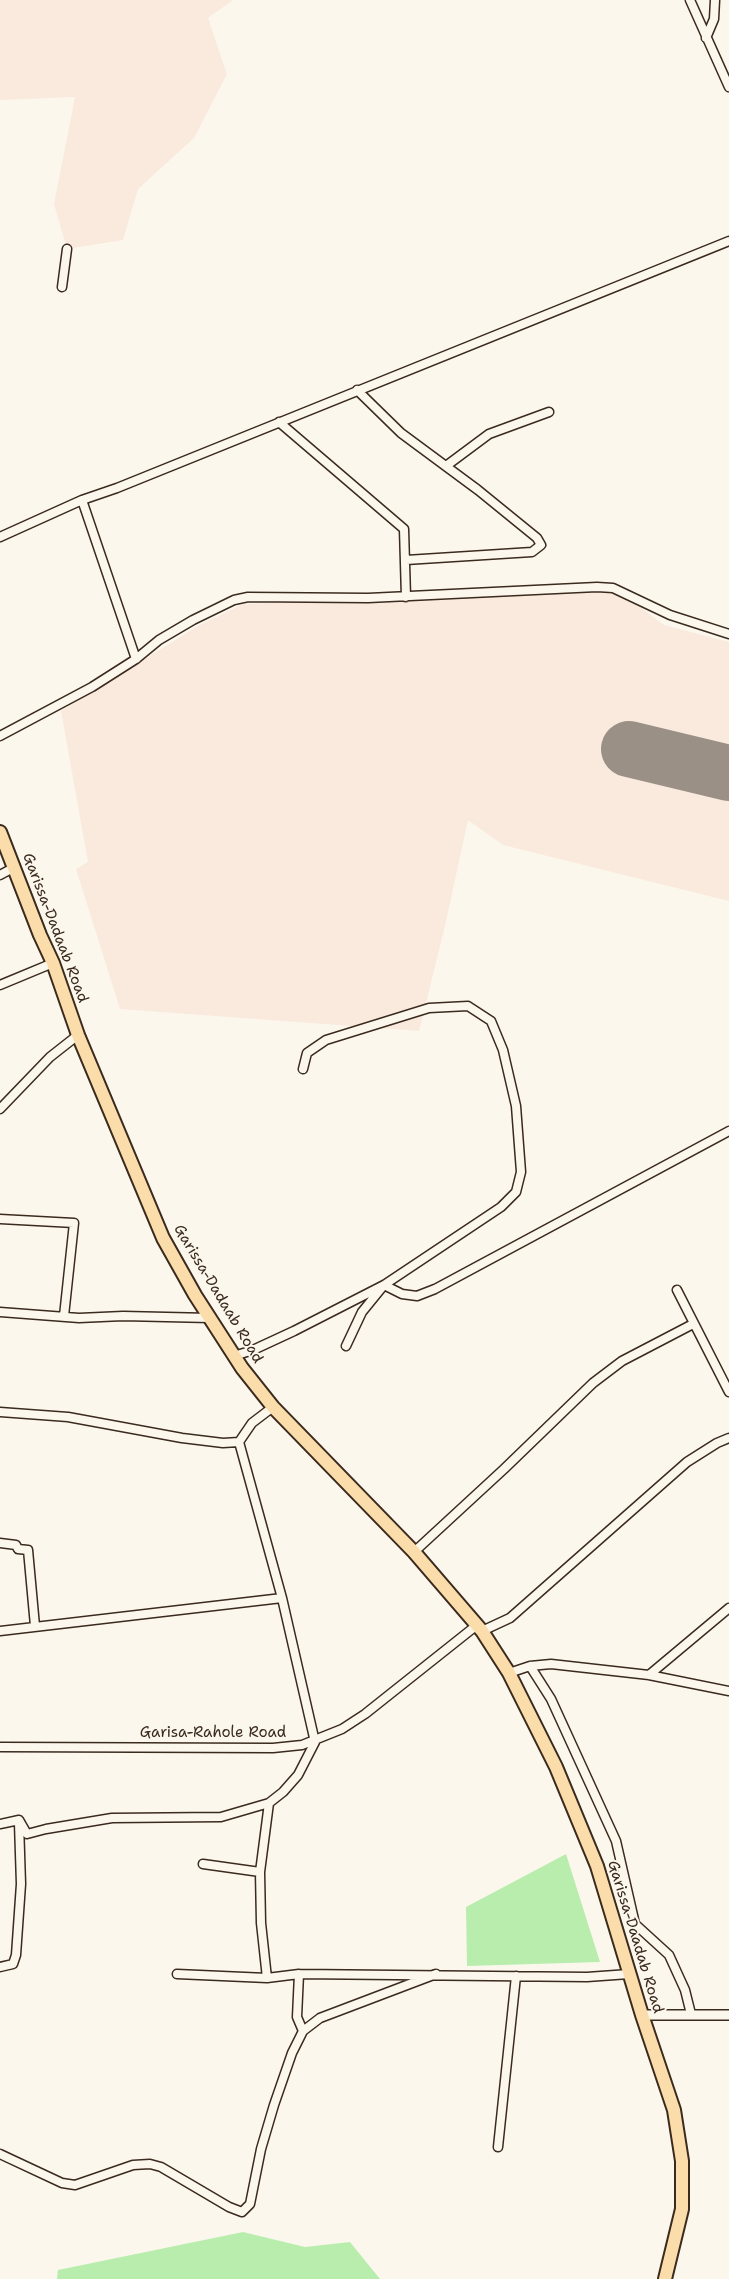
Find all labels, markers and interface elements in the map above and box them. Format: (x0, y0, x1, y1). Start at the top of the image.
street label: Garissa-Dadaab Road (18, 851, 92, 1005)
street label: Garissa-Dadaab Road (169, 1221, 267, 1367)
street label: Garisa-Rahole Road (140, 1724, 286, 1742)
street label: Garissa-Daadab Road (603, 1858, 667, 2016)

